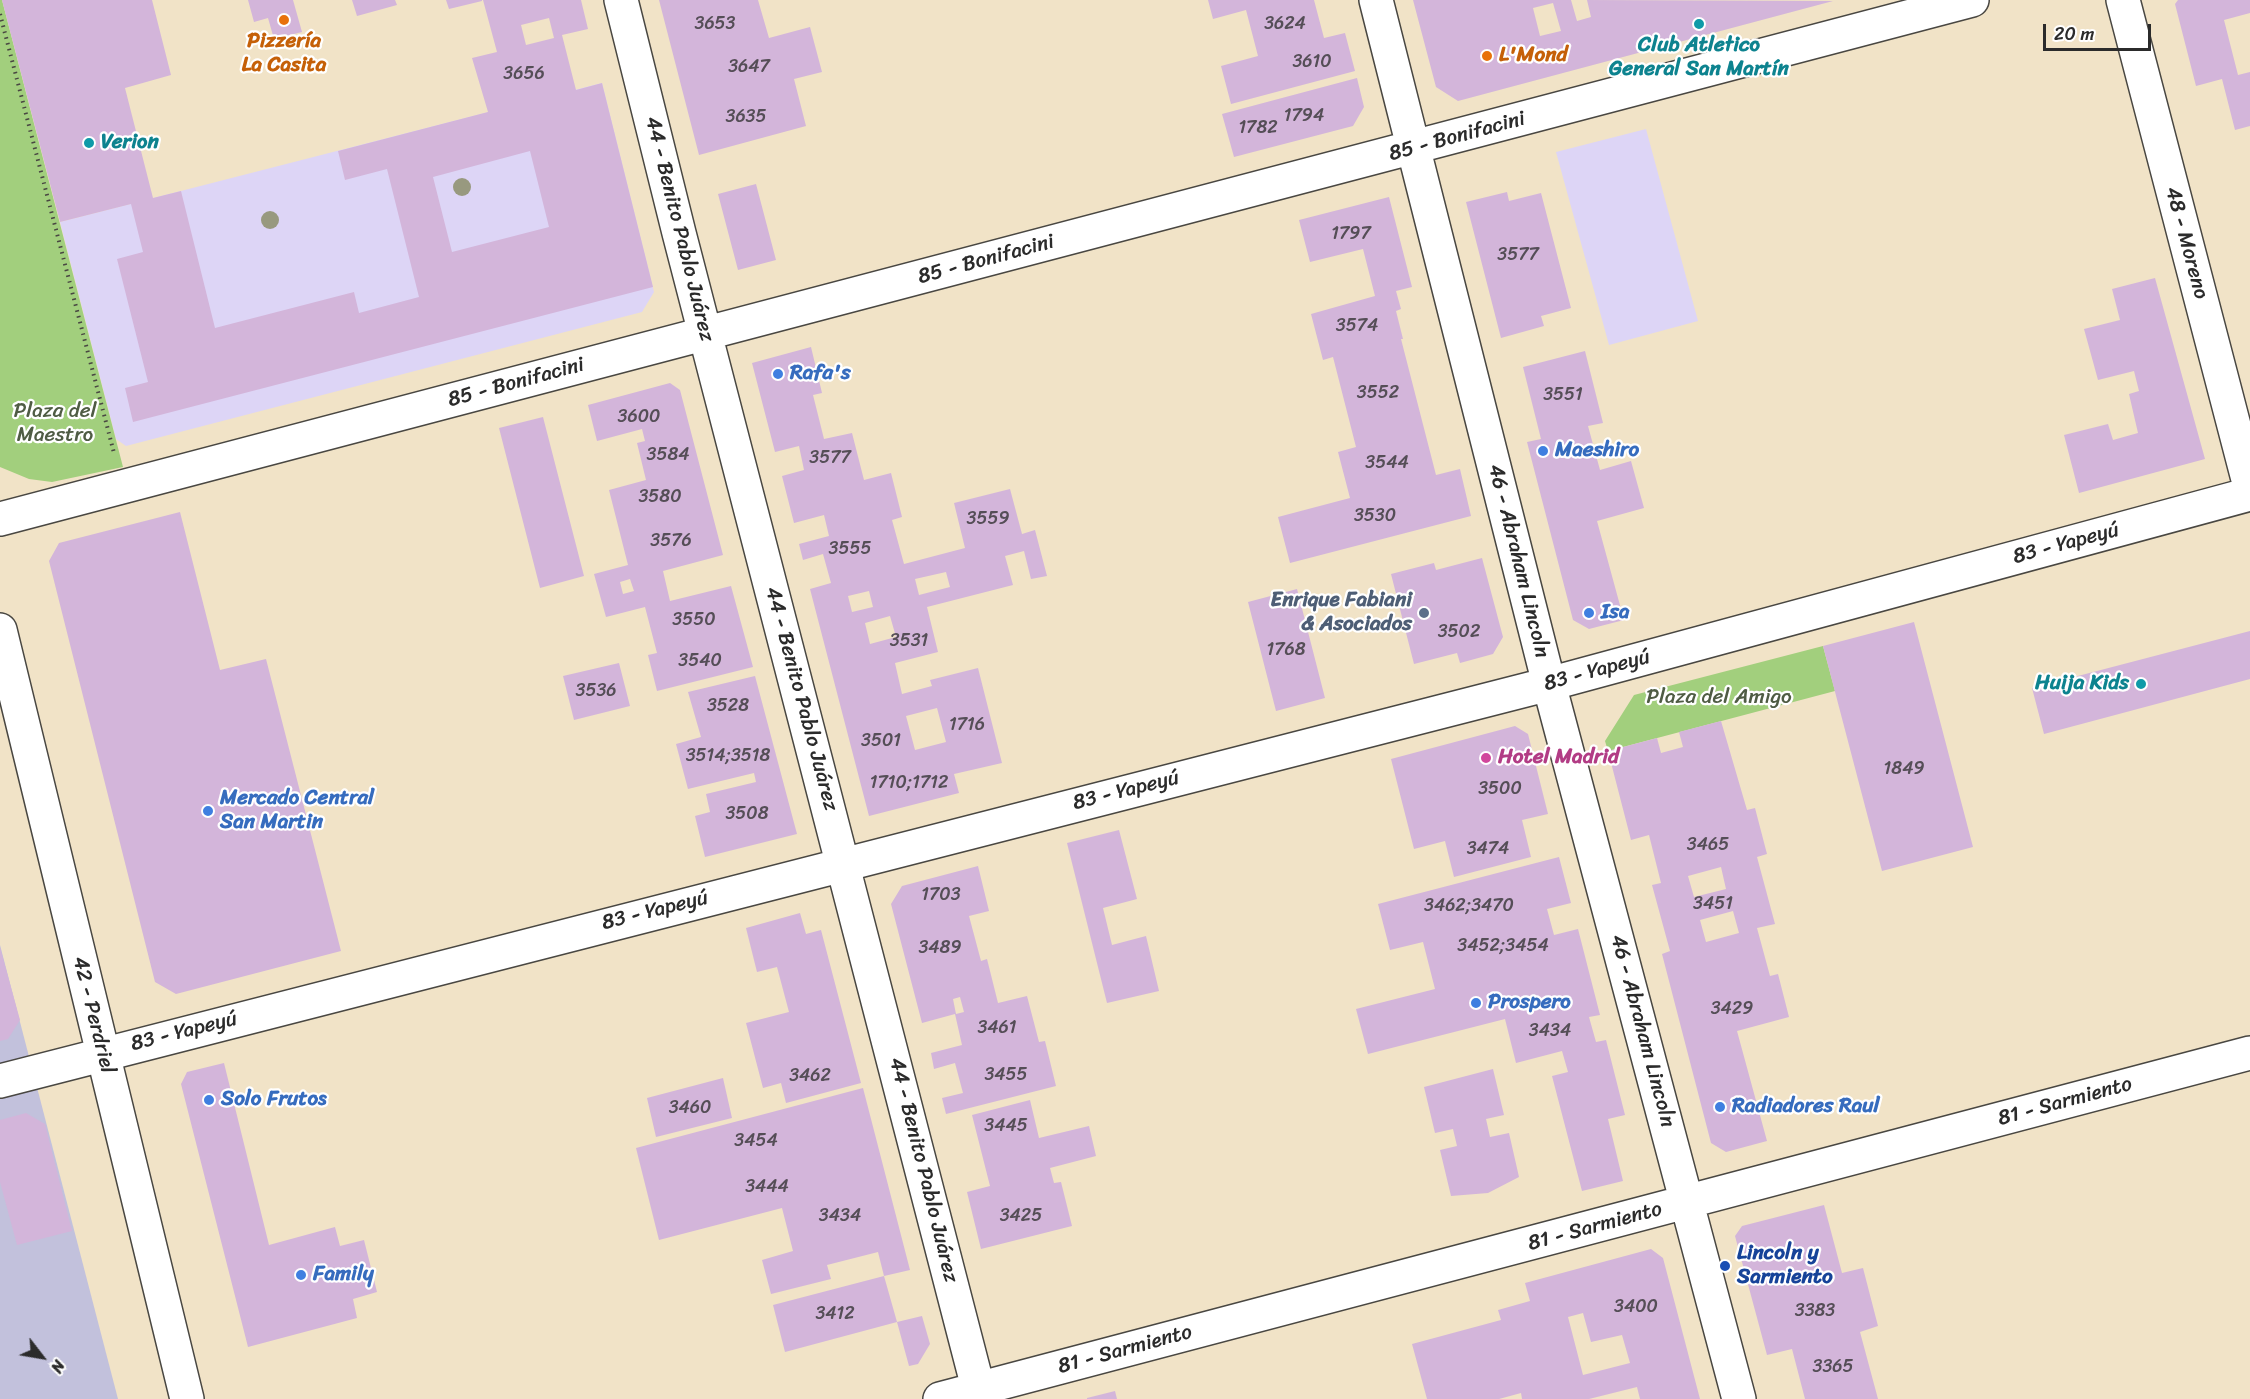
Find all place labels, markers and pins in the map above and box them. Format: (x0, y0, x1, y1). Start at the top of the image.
marker: Pizzería La Casita (277, 13, 291, 27)
marker: Club Atletico General San Martín (1692, 17, 1706, 31)
place label: Pizzería La Casita (242, 29, 326, 79)
place label: Club Atletico General San Martín (1609, 33, 1789, 83)
place label: L'Mond (1499, 43, 1568, 69)
marker: L'Mond (1480, 49, 1494, 63)
place label: Verion (101, 130, 159, 156)
marker: Verion (82, 136, 96, 150)
place label: Rafa's (790, 361, 851, 387)
marker: Rafa's (771, 367, 785, 381)
place label: Maeshiro (1555, 438, 1639, 464)
marker: Maeshiro (1536, 444, 1550, 458)
place label: Enrique Fabiani & Asociados (1271, 588, 1412, 638)
place label: Isa (1601, 600, 1630, 626)
marker: Enrique Fabiani & Asociados (1417, 606, 1431, 620)
marker: Isa (1582, 606, 1596, 620)
place label: Huija Kids (2035, 671, 2129, 697)
marker: Huija Kids (2134, 677, 2148, 691)
place label: Hotel Madrid (1498, 745, 1619, 771)
marker: Hotel Madrid (1479, 751, 1493, 765)
place label: Mercado Central San Martin (220, 786, 374, 836)
marker: Mercado Central San Martin (201, 804, 215, 818)
place label: Prospero (1488, 990, 1571, 1016)
marker: Prospero (1469, 996, 1483, 1010)
place label: Solo Frutos (221, 1087, 327, 1113)
marker: Solo Frutos (202, 1093, 216, 1107)
place label: Radiadores Raul (1732, 1094, 1879, 1120)
marker: Radiadores Raul (1713, 1100, 1727, 1114)
place label: Lincoln y Sarmiento (1737, 1241, 1833, 1291)
marker: Lincoln y Sarmiento (1718, 1259, 1732, 1273)
place label: Family (313, 1262, 374, 1288)
marker: Family (294, 1268, 308, 1282)

